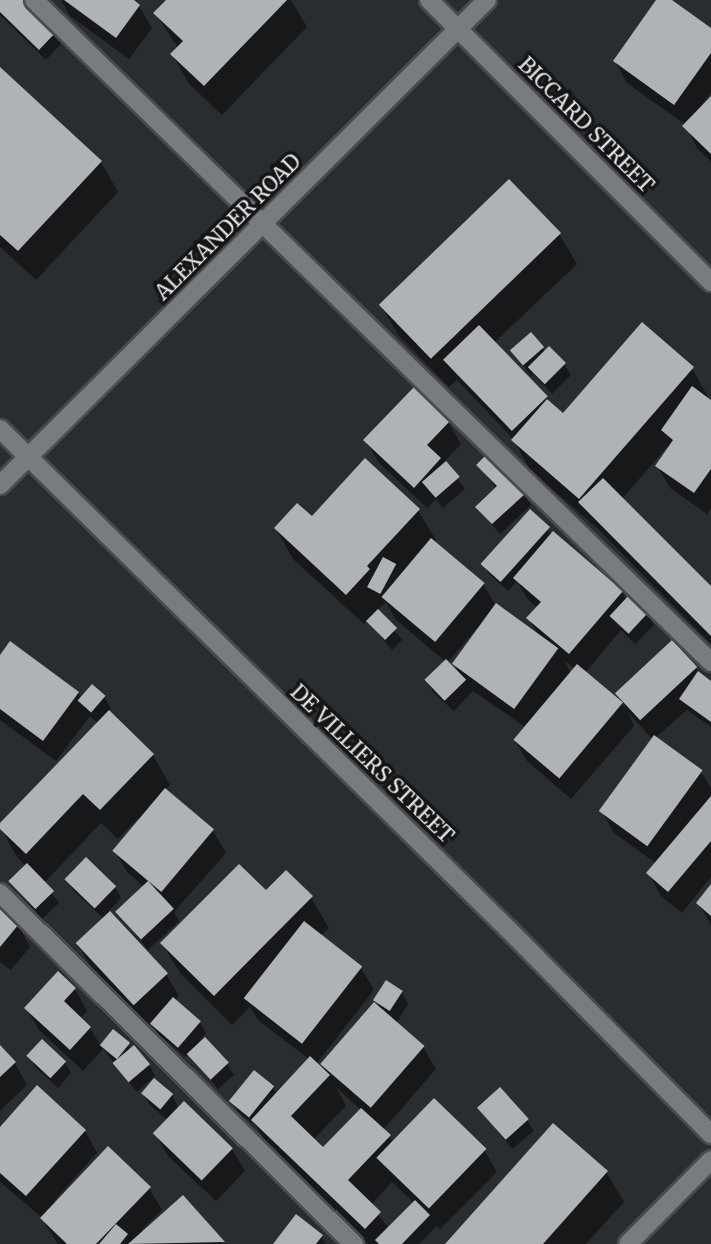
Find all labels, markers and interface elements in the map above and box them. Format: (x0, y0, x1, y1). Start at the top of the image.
street label: BICCARD STREET (513, 52, 659, 198)
street label: ALEXANDER ROAD (150, 149, 306, 305)
street label: DE VILLIERS STREET (285, 679, 459, 849)

